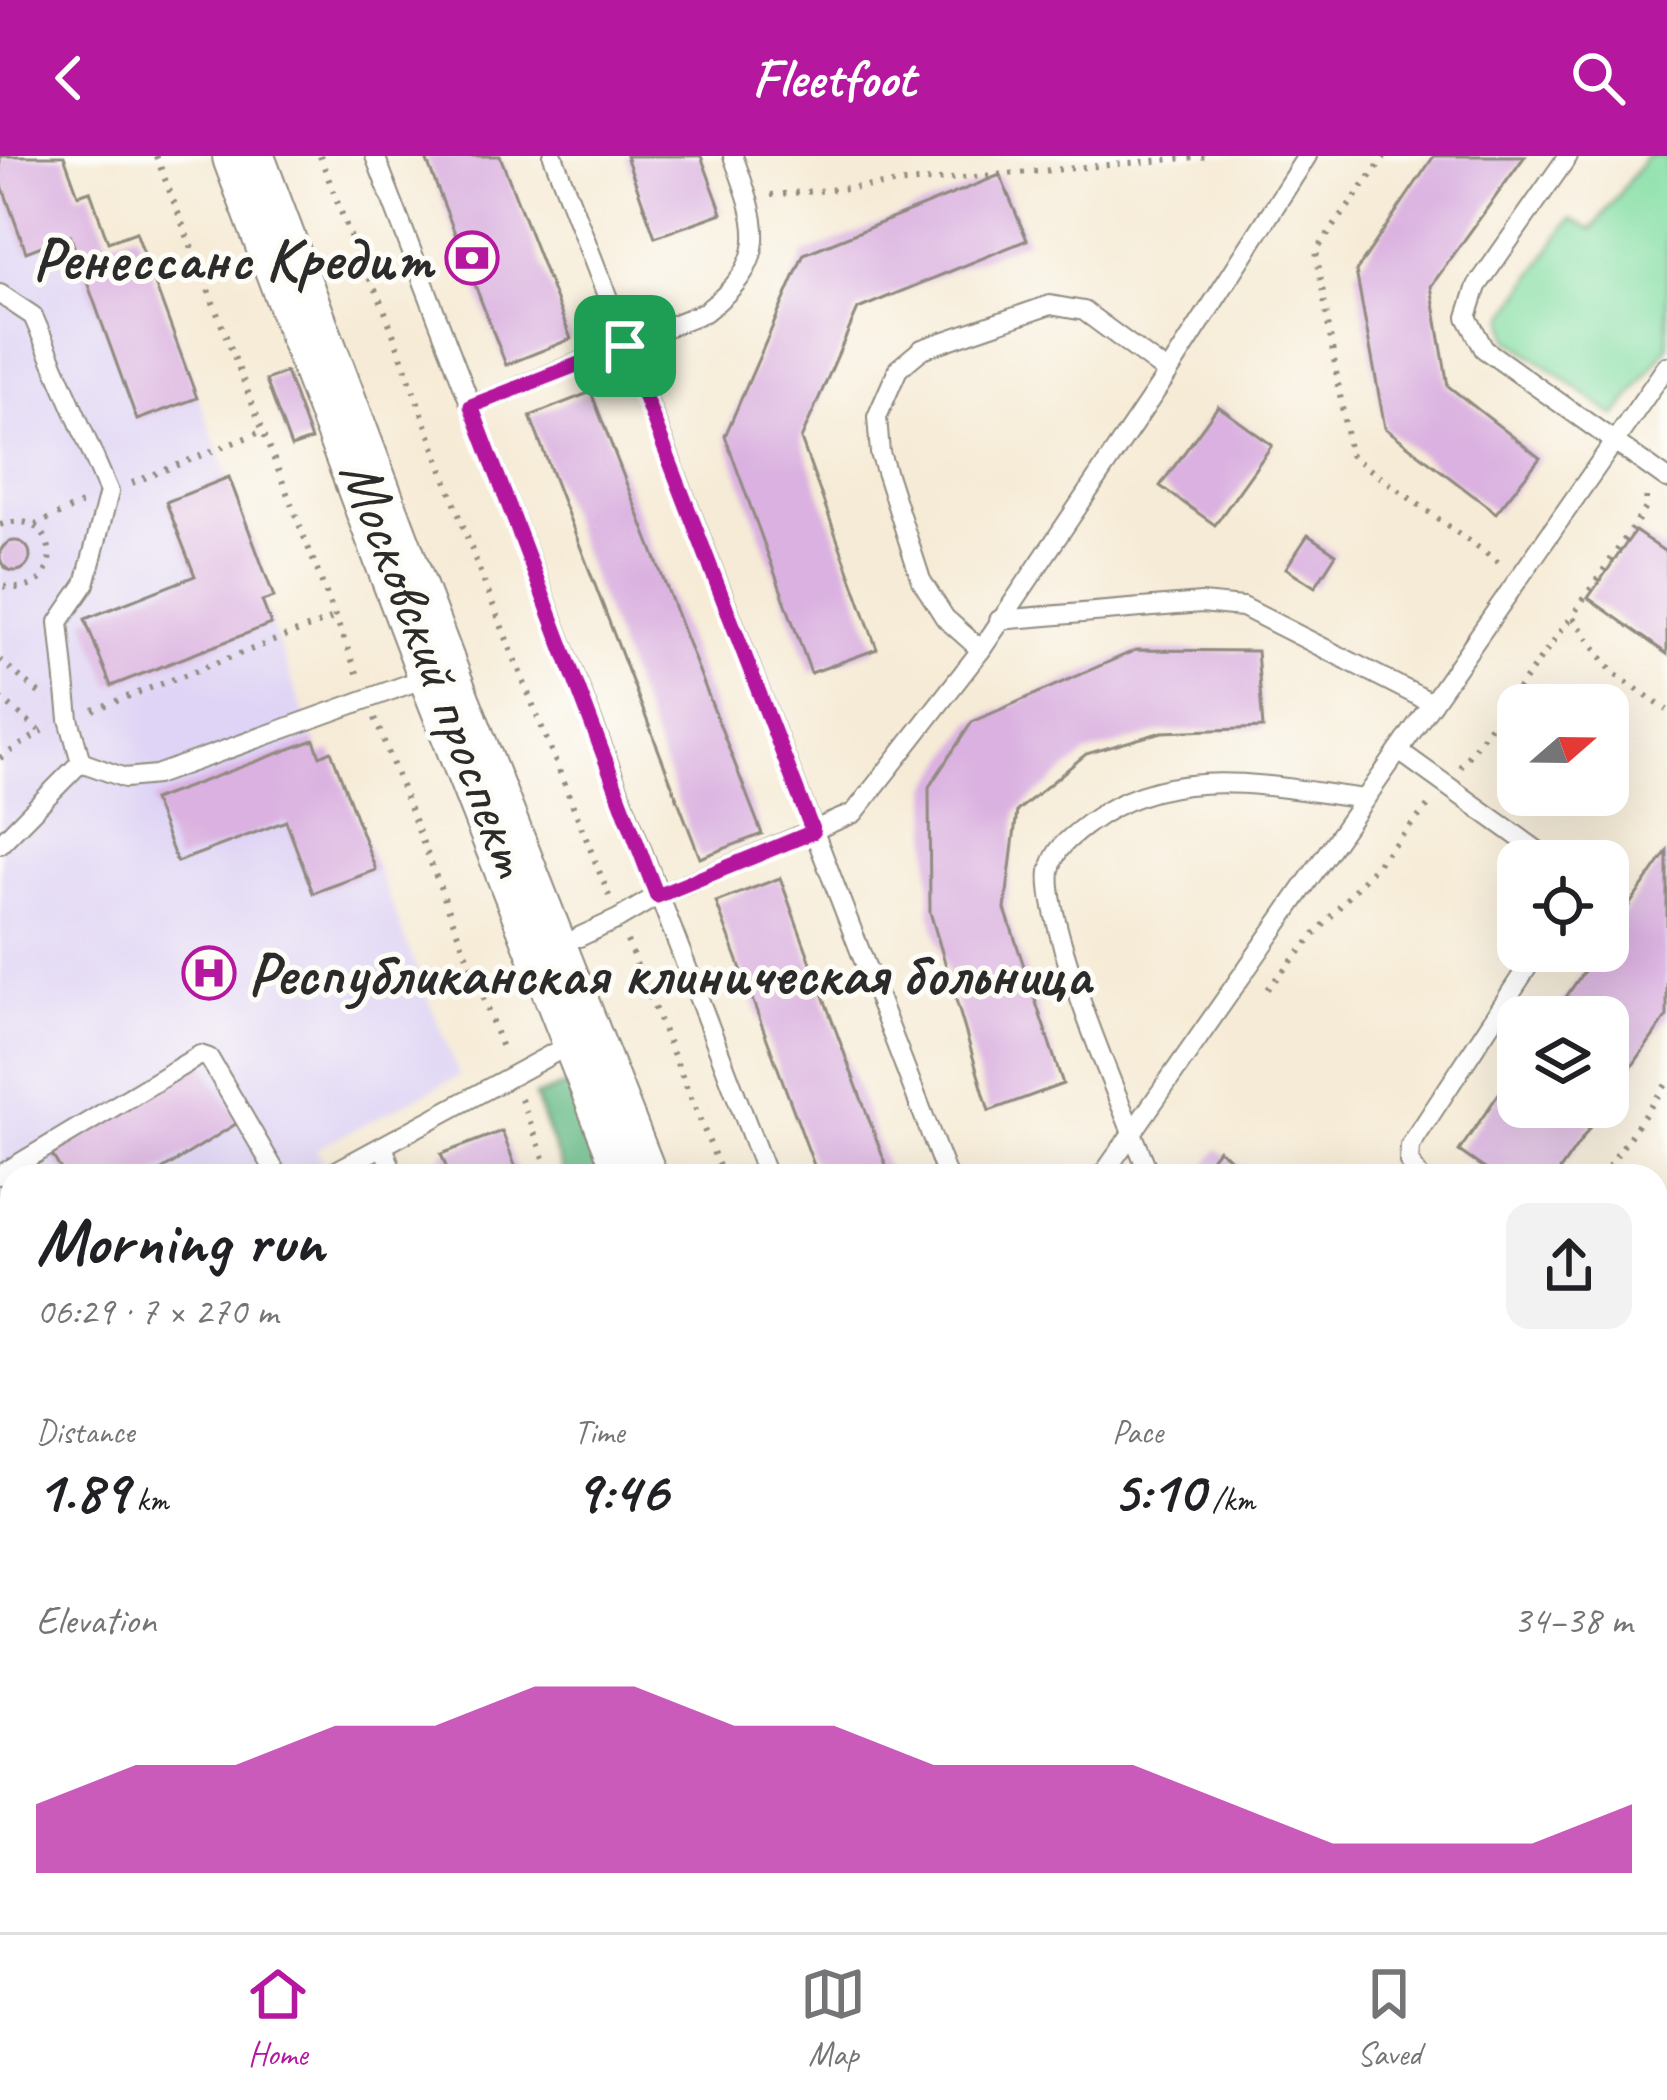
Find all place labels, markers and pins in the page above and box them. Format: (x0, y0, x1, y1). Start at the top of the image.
place label: Ренессанс Кредит (33, 221, 436, 297)
bank icon: Ренессанс Кредит (444, 230, 500, 286)
pin (574, 295, 676, 397)
place label: Республиканская клиническая больница (248, 936, 1095, 1012)
hospital icon: Республиканская клиническая больница (181, 945, 237, 1001)

